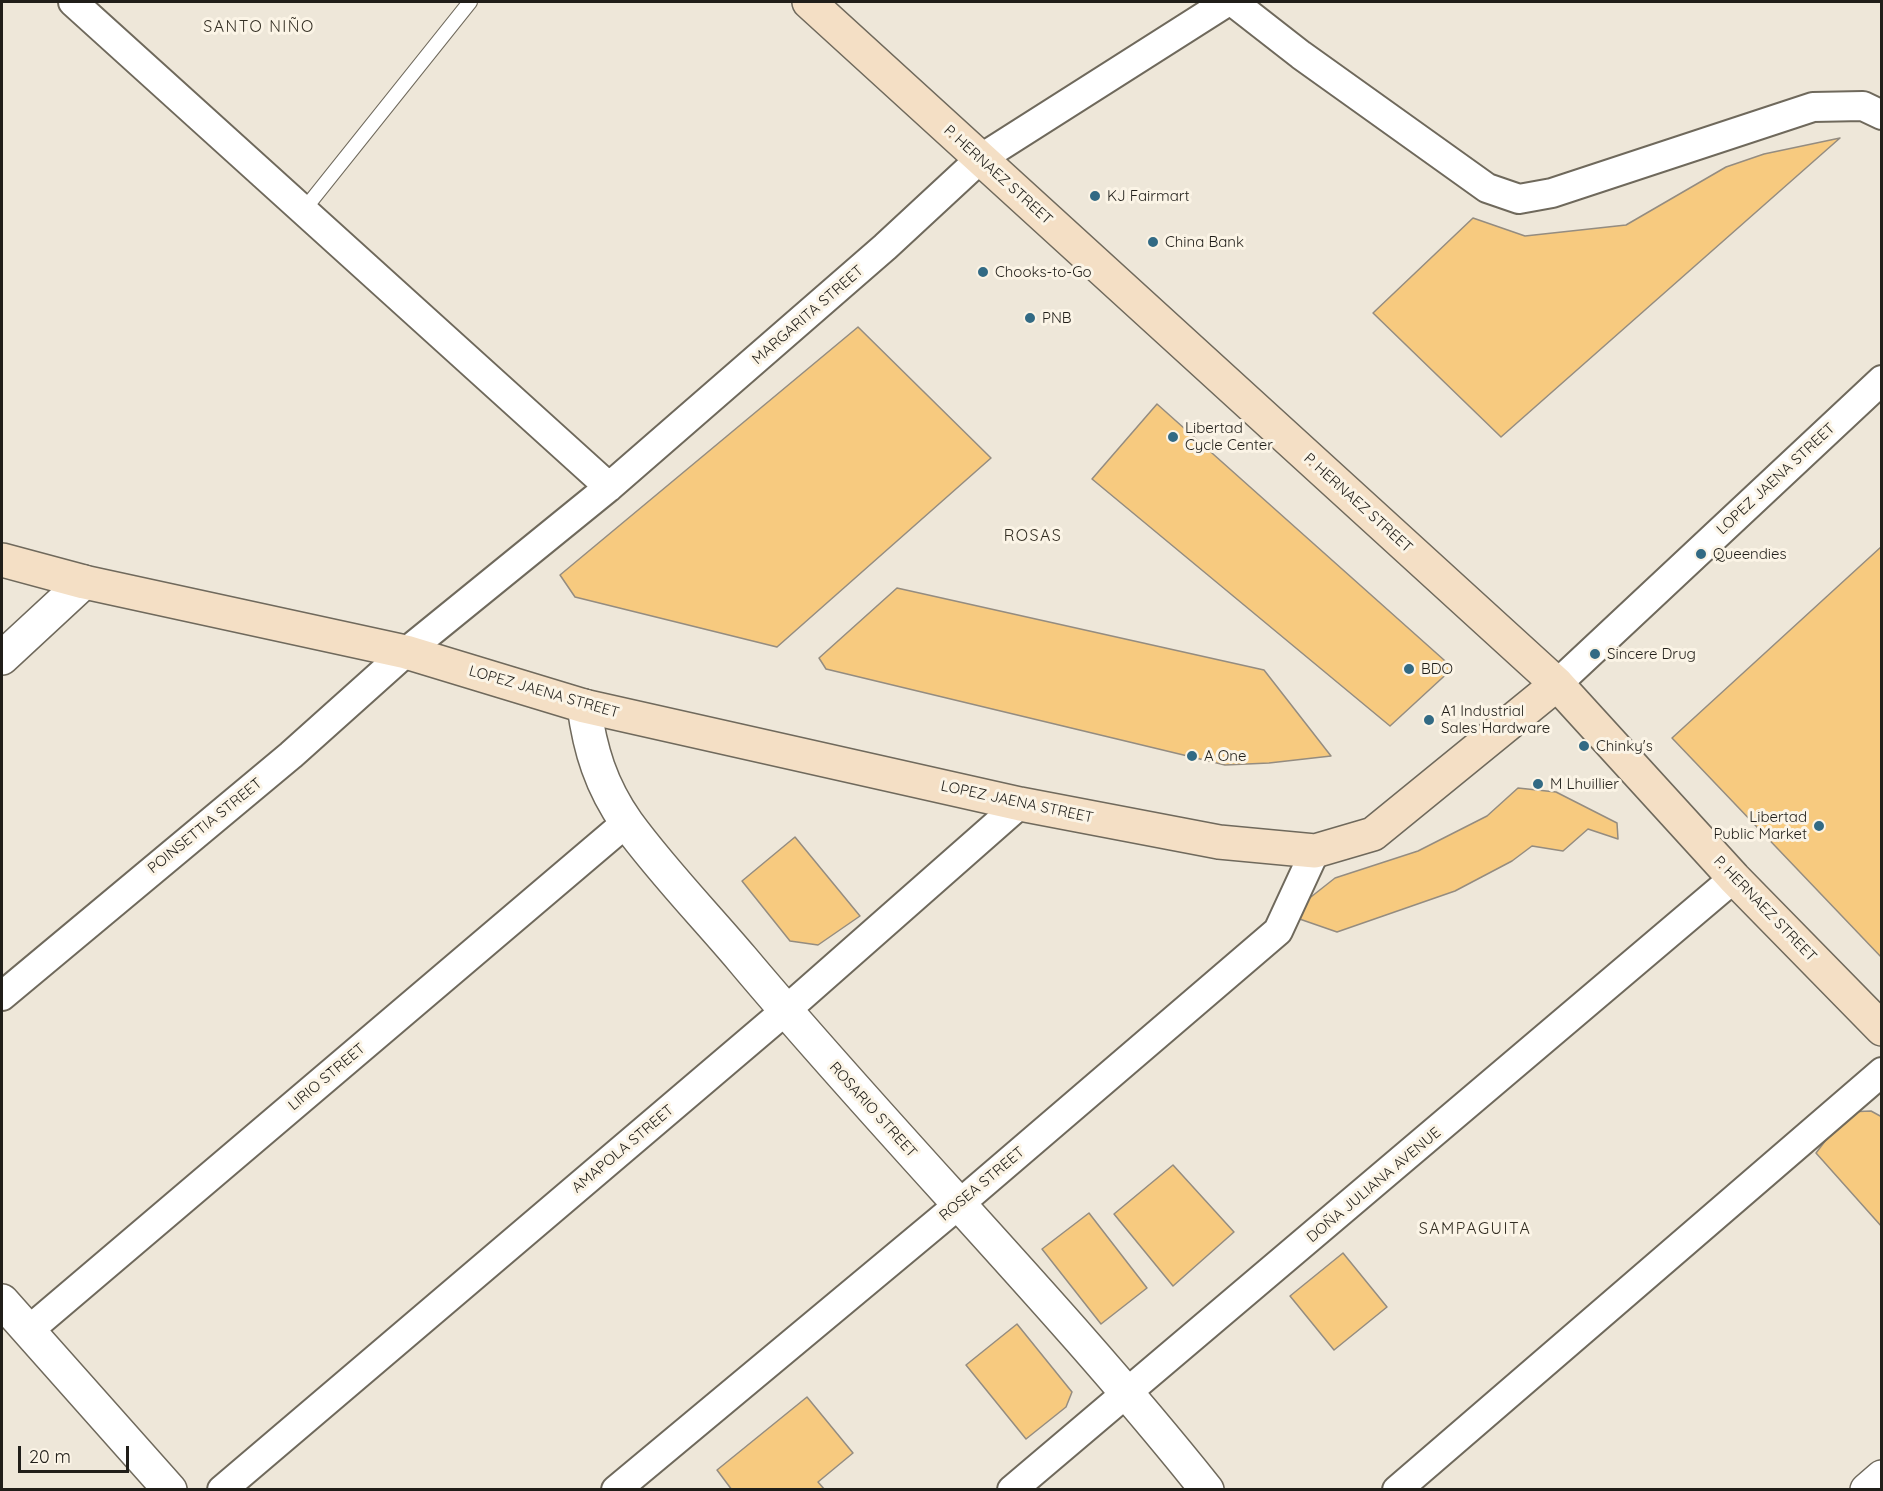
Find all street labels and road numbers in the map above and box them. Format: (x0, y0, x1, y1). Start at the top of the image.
street label: P. HERNAEZ STREET (940, 121, 1056, 229)
street label: MARGARITA STREET (749, 262, 867, 368)
street label: LOPEZ JAENA STREET (1713, 419, 1839, 539)
street label: P. HERNAEZ STREET (1300, 449, 1416, 557)
street label: LOPEZ JAENA STREET (467, 662, 621, 722)
street label: POINSETTIA STREET (144, 774, 266, 878)
street label: LOPEZ JAENA STREET (939, 777, 1095, 827)
street label: P. HERNAEZ STREET (1710, 852, 1820, 966)
street label: LIRIO STREET (285, 1040, 369, 1114)
street label: ROSARIO STREET (825, 1058, 921, 1162)
street label: AMAPOLA STREET (568, 1101, 678, 1197)
street label: DOÑA JULIANA AVENUE (1303, 1124, 1445, 1246)
street label: ROSEA STREET (936, 1143, 1028, 1225)

